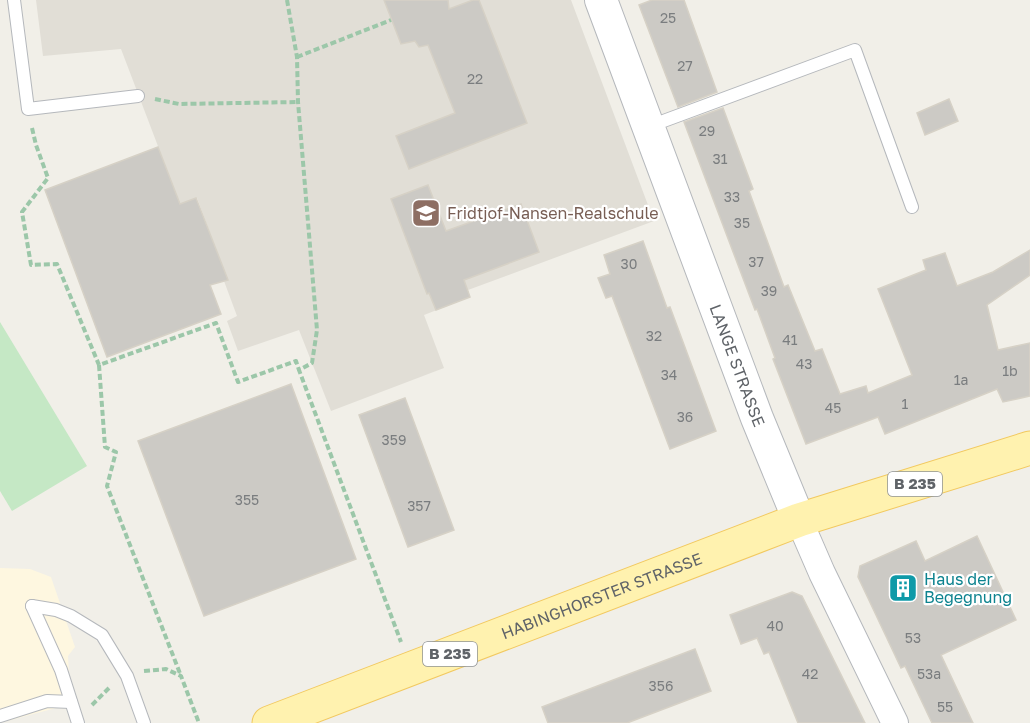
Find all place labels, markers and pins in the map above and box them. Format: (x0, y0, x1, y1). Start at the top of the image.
school or university icon: Fridtjof-Nansen-Realschule (410, 197, 442, 229)
place label: Fridtjof-Nansen-Realschule (447, 203, 659, 223)
place label: Haus der Begegnung (924, 569, 1012, 607)
building icon: Haus der Begegnung (887, 572, 919, 604)

